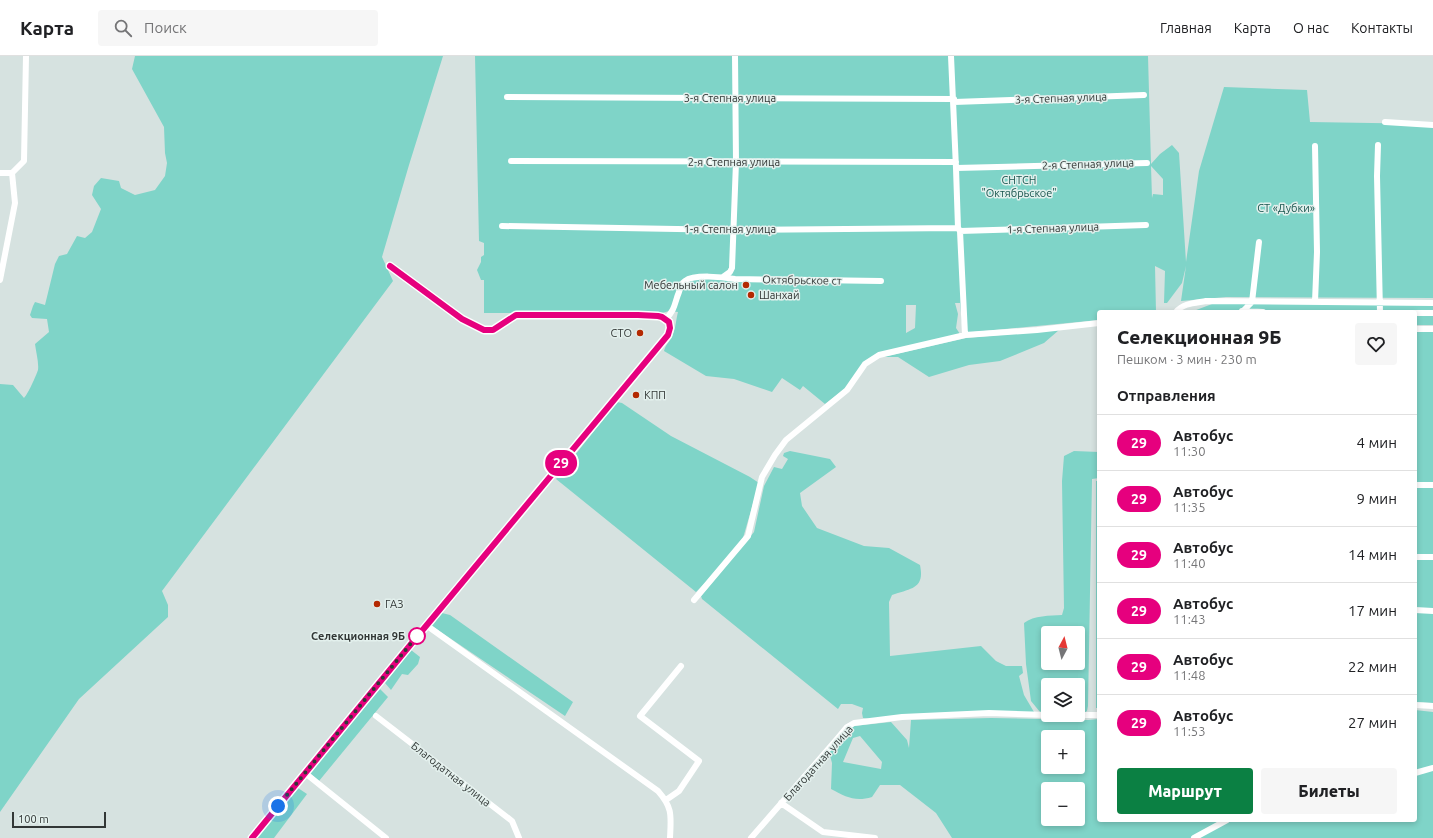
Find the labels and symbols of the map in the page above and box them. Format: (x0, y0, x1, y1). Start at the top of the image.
street label: 3-я Степная улица (1015, 90, 1107, 106)
street label: 3-я Степная улица (684, 92, 776, 104)
street label: 2-я Степная улица (688, 156, 780, 168)
street label: 2-я Степная улица (1042, 156, 1134, 172)
park label: СНТСН "Октябрьское" (981, 174, 1057, 199)
park label: СТ «Дубки» (1257, 202, 1315, 214)
street label: 1-я Степная улица (1007, 220, 1099, 236)
street label: 1-я Степная улица (684, 223, 776, 235)
street label: Октябрьское ст (762, 273, 842, 287)
place label: Мебельный салон (644, 279, 738, 291)
marker: Мебельный салон (741, 280, 751, 290)
place label: Шанхай (759, 289, 800, 301)
marker: Шанхай (746, 290, 756, 300)
place label: СТО (611, 327, 632, 339)
marker: СТО (635, 328, 645, 338)
place label: КПП (644, 389, 666, 401)
marker: КПП (631, 390, 641, 400)
line badge: 29 (543, 450, 579, 476)
place label: ГАЗ (385, 598, 403, 610)
marker: ГАЗ (372, 599, 382, 609)
north arrow (1041, 626, 1085, 670)
marker: Селекционная 9Б (408, 627, 426, 645)
place label: Селекционная 9Б (311, 630, 405, 642)
street label: Благодатная улица (781, 723, 855, 803)
street label: Благодатная улица (409, 739, 493, 809)
your location (268, 796, 288, 816)
scale bar (12, 810, 106, 829)

